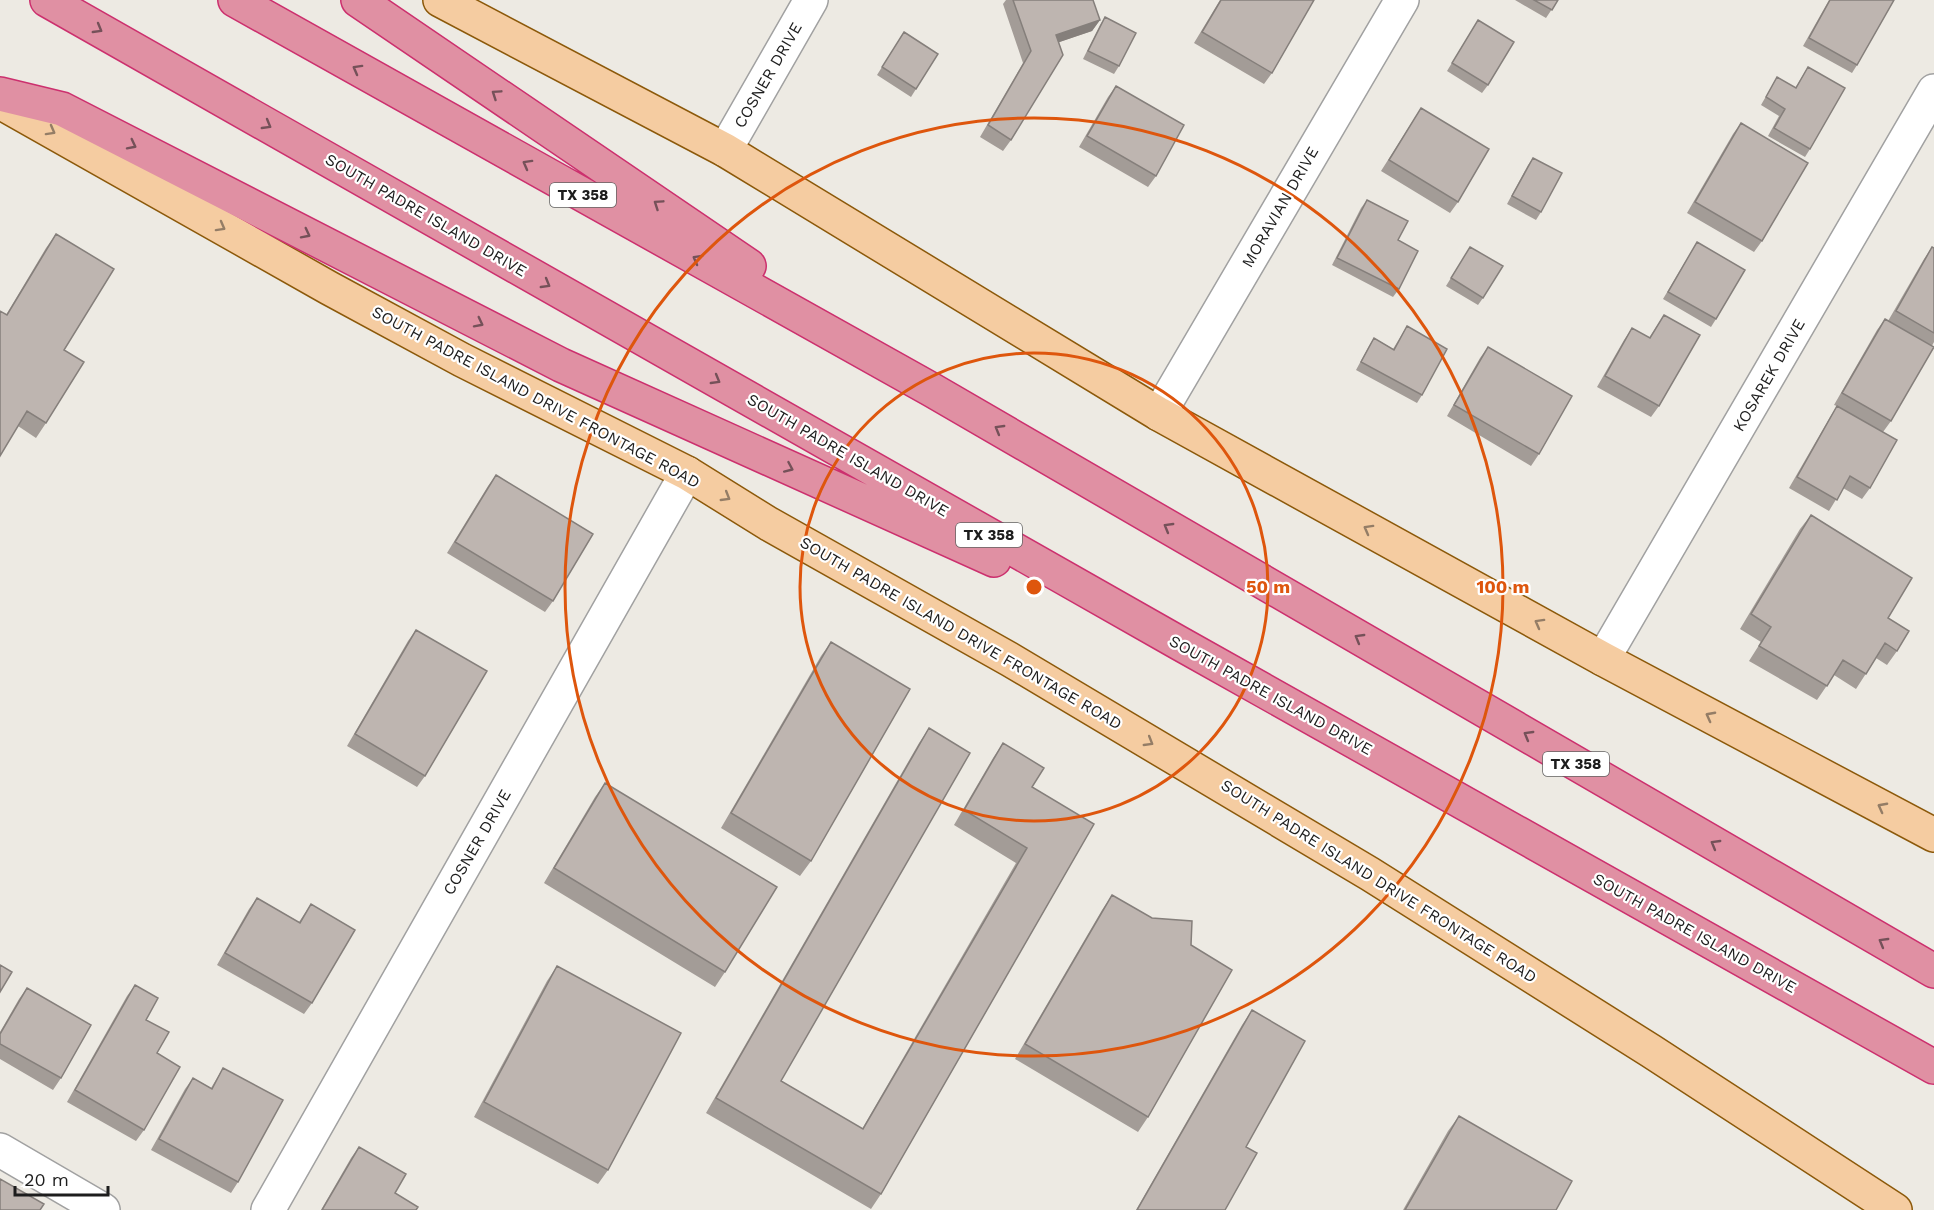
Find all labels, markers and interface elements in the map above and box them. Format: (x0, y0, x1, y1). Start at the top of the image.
street label: COSNER DRIVE (730, 19, 806, 131)
one-way arrow (91, 22, 102, 33)
one-way arrow (353, 64, 363, 76)
one-way arrow (492, 90, 503, 101)
one-way arrow (261, 118, 271, 129)
one-way arrow (45, 124, 55, 135)
one-way arrow (126, 138, 136, 149)
street label: MORAVIAN DRIVE (1238, 143, 1322, 271)
street label: SOUTH PADRE ISLAND DRIVE (322, 149, 530, 281)
one-way arrow (523, 160, 533, 171)
road number: TX 358 (550, 183, 616, 207)
one-way arrow (653, 200, 664, 211)
one-way arrow (215, 220, 225, 231)
one-way arrow (299, 227, 310, 238)
one-way arrow (693, 255, 704, 266)
one-way arrow (540, 277, 550, 288)
street label: SOUTH PADRE ISLAND DRIVE FRONTAGE ROAD (369, 302, 703, 492)
street label: KOSAREK DRIVE (1729, 315, 1809, 435)
one-way arrow (473, 316, 483, 327)
one-way arrow (710, 373, 720, 384)
street label: SOUTH PADRE ISLAND DRIVE (744, 389, 952, 521)
one-way arrow (995, 425, 1005, 437)
one-way arrow (782, 460, 793, 472)
one-way arrow (720, 490, 730, 502)
road number: TX 358 (956, 523, 1022, 547)
one-way arrow (1164, 523, 1174, 534)
one-way arrow (1364, 525, 1374, 536)
street label: SOUTH PADRE ISLAND DRIVE FRONTAGE ROAD (797, 533, 1125, 733)
text: 50 m (1246, 576, 1290, 597)
text: 100 m (1476, 576, 1530, 597)
centre of rings (1024, 577, 1044, 597)
one-way arrow (1534, 619, 1545, 630)
street label: SOUTH PADRE ISLAND DRIVE (1166, 631, 1376, 759)
one-way arrow (1355, 633, 1365, 645)
one-way arrow (1706, 712, 1717, 723)
one-way arrow (1524, 731, 1534, 743)
one-way arrow (1143, 734, 1153, 746)
road number: TX 358 (1543, 752, 1609, 776)
street label: SOUTH PADRE ISLAND DRIVE FRONTAGE ROAD (1218, 775, 1540, 987)
street label: COSNER DRIVE (439, 786, 515, 898)
one-way arrow (1878, 803, 1889, 815)
one-way arrow (1711, 839, 1721, 851)
street label: SOUTH PADRE ISLAND DRIVE (1590, 869, 1800, 997)
one-way arrow (1879, 937, 1889, 949)
scale bar (15, 1159, 108, 1197)
text: 20 m (24, 1169, 69, 1190)

